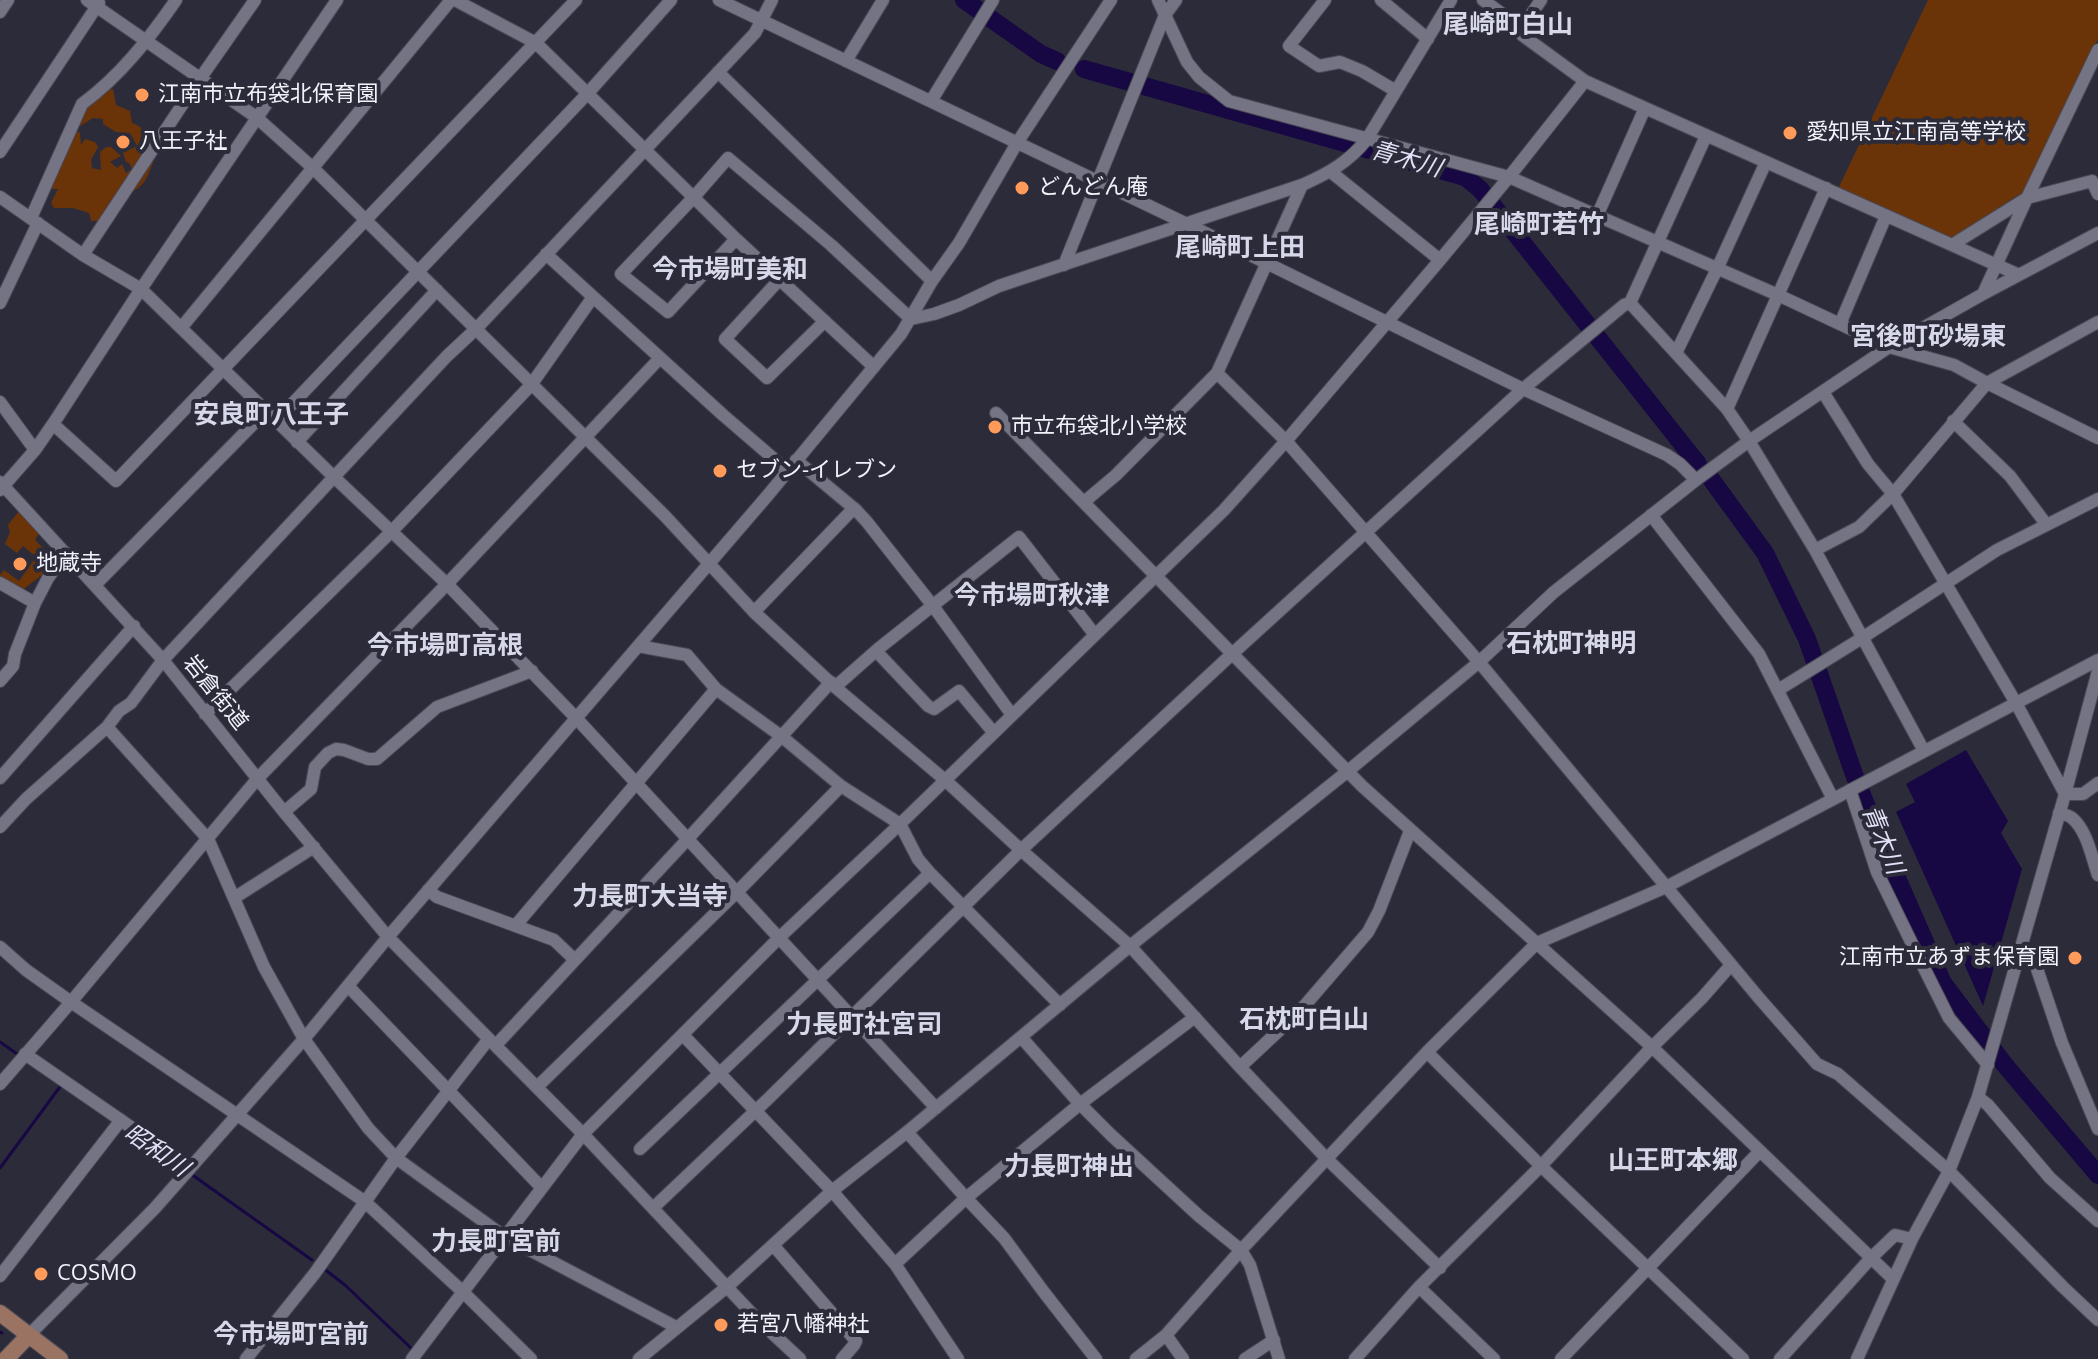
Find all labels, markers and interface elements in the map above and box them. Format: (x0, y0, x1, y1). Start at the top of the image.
district label: 尾崎町白山 (1443, 10, 1573, 42)
place label: 江南市立布袋北保育園 (158, 82, 378, 108)
marker: 江南市立布袋北保育園 (133, 86, 151, 104)
place label: 愛知県立江南高等学校 (1806, 120, 2026, 146)
marker: 愛知県立江南高等学校 (1781, 124, 1799, 142)
place label: 八王子社 (139, 129, 227, 155)
marker: 八王子社 (114, 133, 132, 151)
water label: 青木川 (1367, 136, 1445, 184)
place label: どんどん庵 (1038, 175, 1148, 201)
marker: どんどん庵 (1013, 179, 1031, 197)
district label: 尾崎町若竹 (1474, 210, 1604, 242)
district label: 尾崎町上田 (1175, 233, 1305, 265)
district label: 今市場町美和 (652, 255, 808, 287)
district label: 宮後町砂場東 (1850, 322, 2006, 354)
district label: 安良町八王子 (193, 400, 349, 432)
place label: 市立布袋北小学校 (1011, 414, 1187, 440)
marker: 市立布袋北小学校 (986, 418, 1004, 436)
place label: セブン-イレブン (736, 458, 897, 484)
marker: セブン-イレブン (711, 462, 729, 480)
place label: 地蔵寺 (36, 551, 102, 577)
marker: 地蔵寺 (11, 555, 29, 573)
district label: 今市場町秋津 (954, 581, 1110, 613)
district label: 石枕町神明 (1506, 629, 1636, 661)
district label: 今市場町高根 (367, 631, 523, 663)
street label: 岩倉街道 (177, 650, 253, 736)
water label: 青木川 (1855, 801, 1909, 879)
district label: 力長町大当寺 (572, 882, 728, 914)
place label: 江南市立あずま保育園 (1839, 945, 2059, 971)
marker: 江南市立あずま保育園 (2066, 949, 2084, 967)
district label: 石枕町白山 (1239, 1005, 1369, 1037)
district label: 力長町社宮司 (786, 1010, 942, 1042)
water label: 昭和川 (118, 1119, 194, 1183)
district label: 山王町本郷 (1608, 1146, 1738, 1178)
district label: 力長町神出 (1004, 1152, 1134, 1184)
district label: 力長町宮前 (431, 1227, 561, 1259)
place label: COSMO (57, 1261, 137, 1287)
marker: COSMO (32, 1265, 50, 1283)
place label: 若宮八幡神社 (737, 1312, 869, 1338)
marker: 若宮八幡神社 (712, 1316, 730, 1334)
district label: 今市場町宮前 (213, 1320, 369, 1352)

